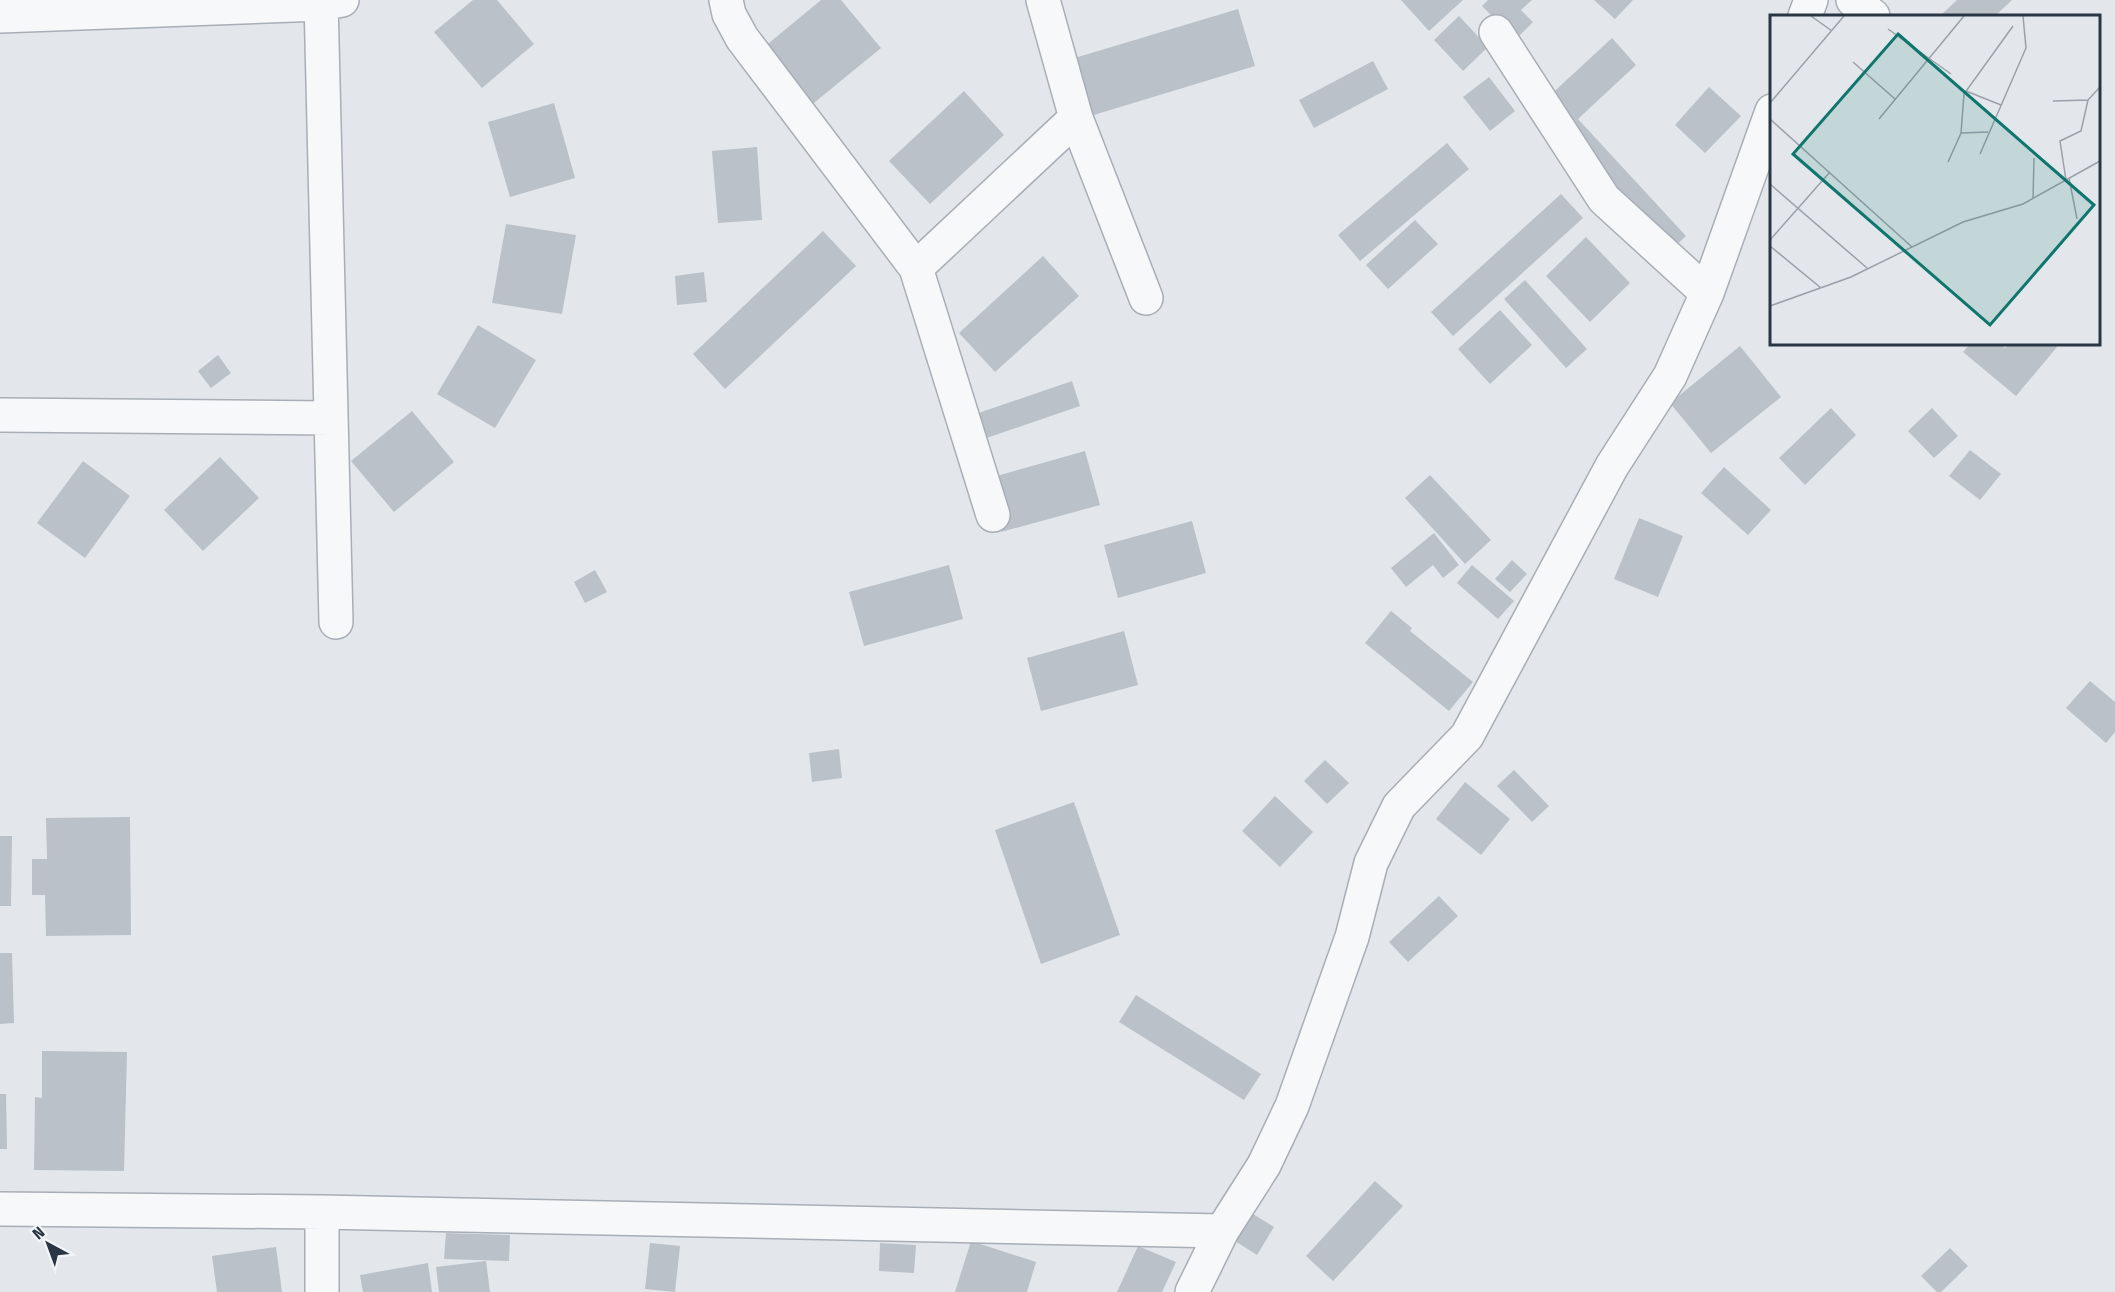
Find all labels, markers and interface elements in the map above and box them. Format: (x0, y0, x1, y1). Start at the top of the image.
inset map (1770, 15, 2100, 345)
north arrow (18, 1214, 78, 1274)
text: N (29, 1223, 48, 1243)

